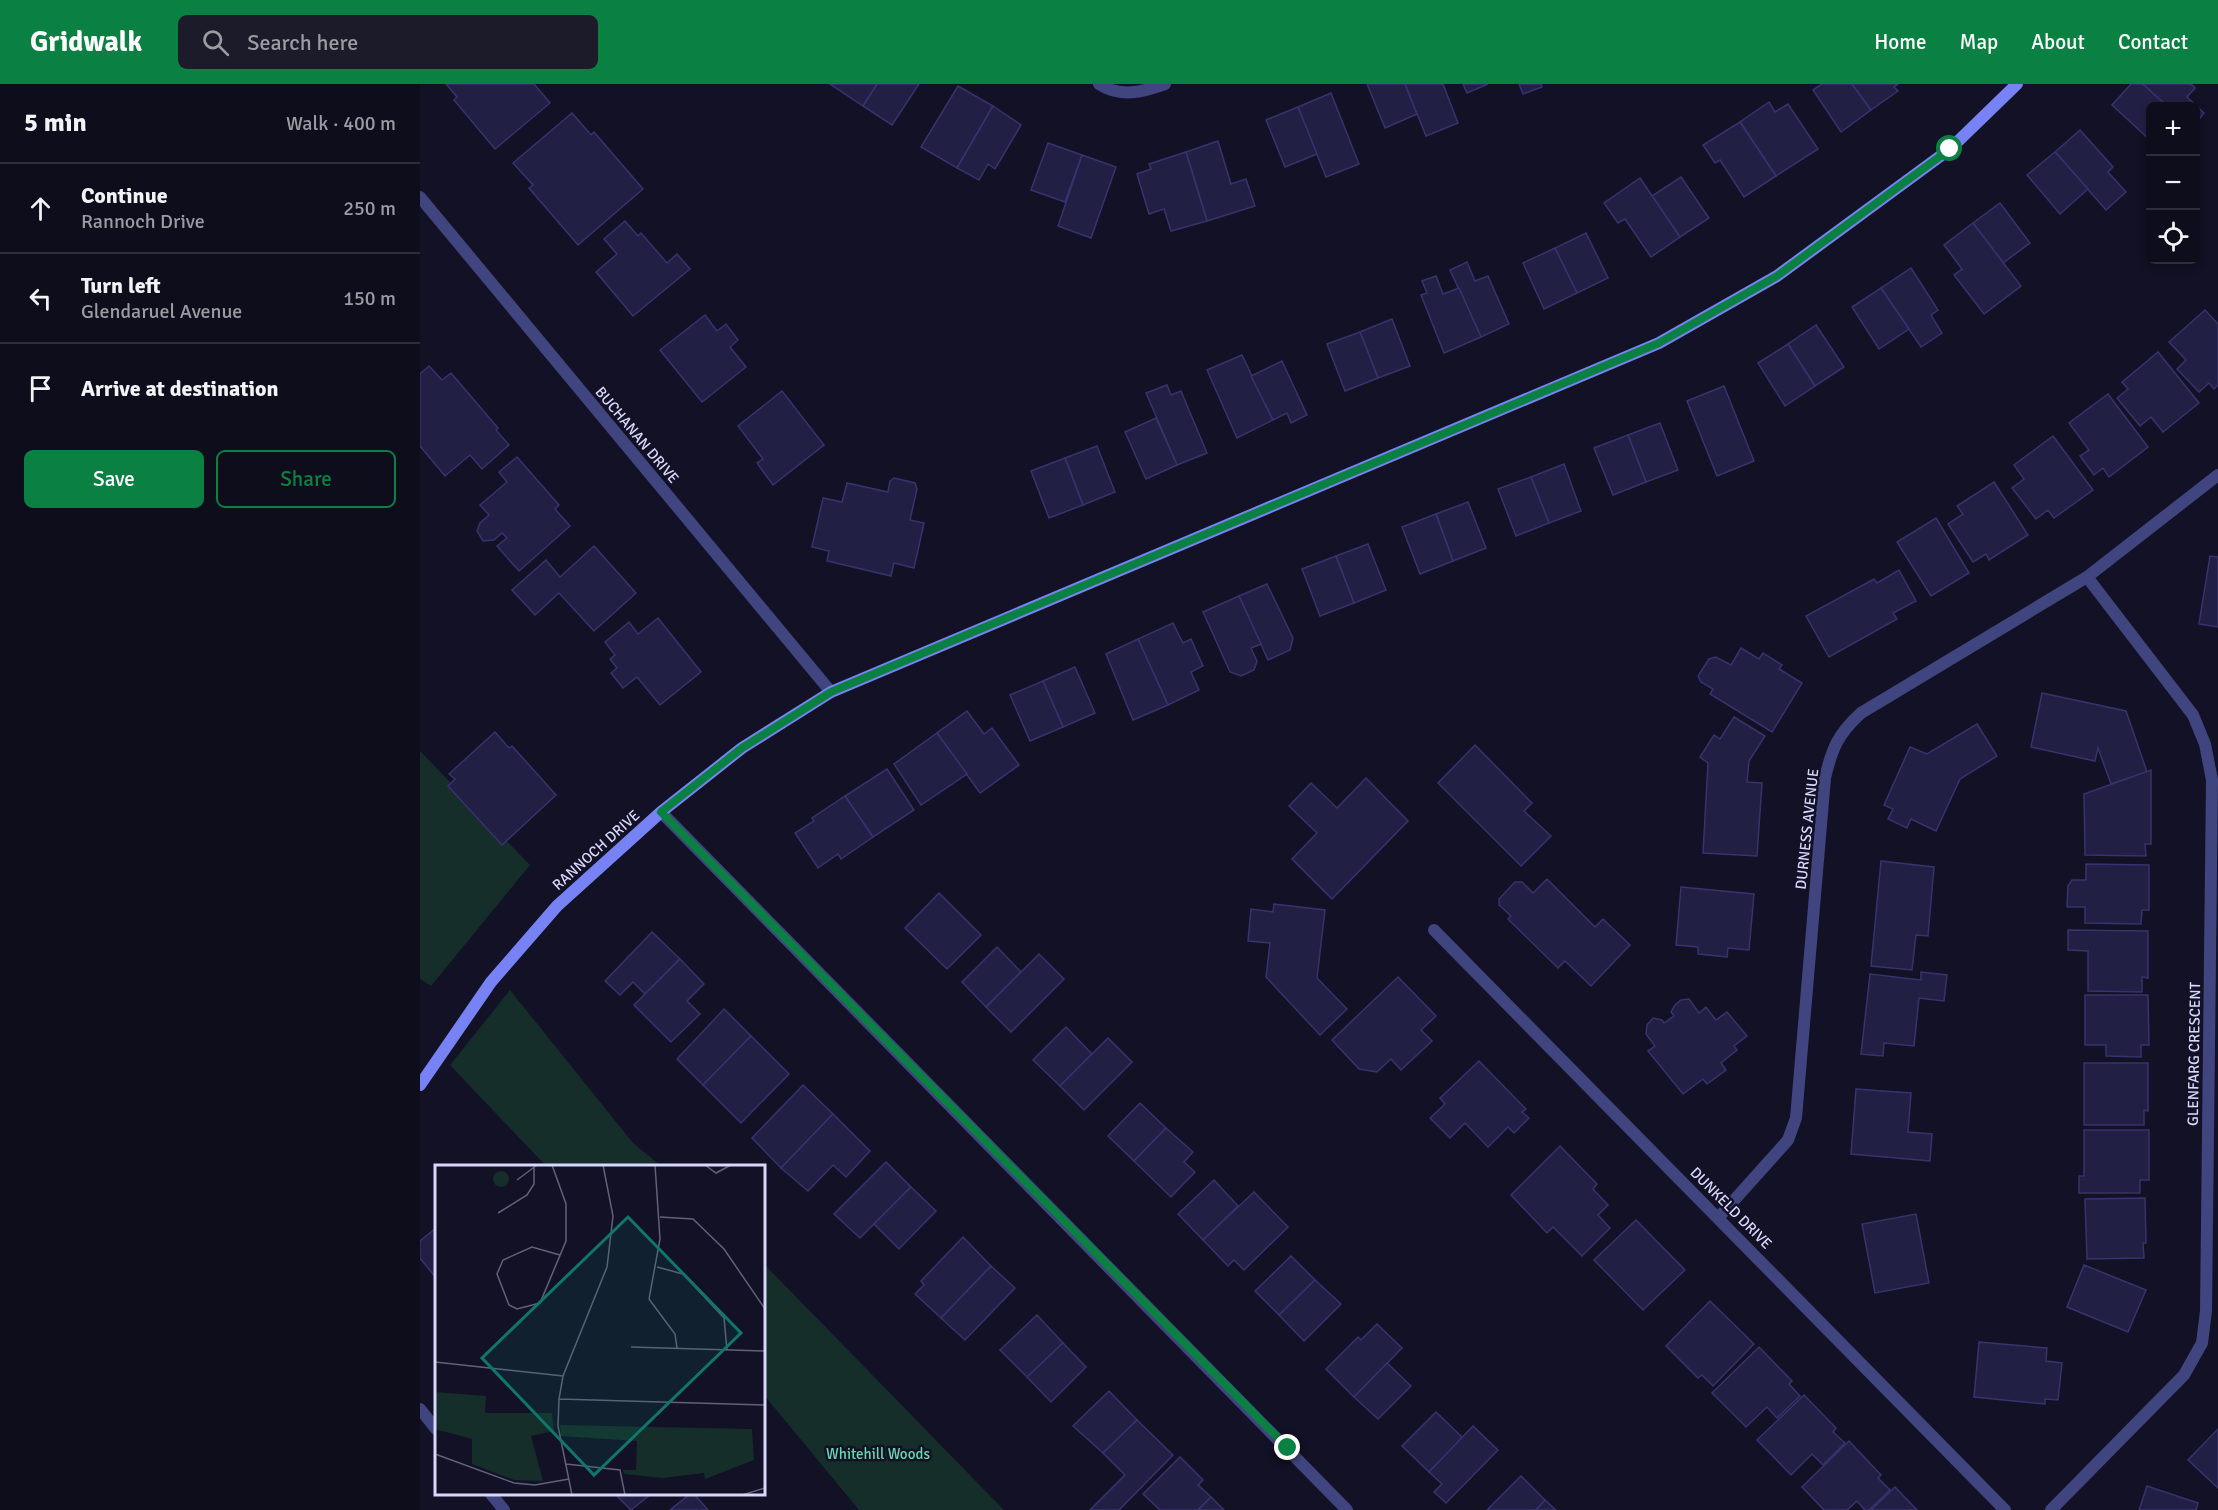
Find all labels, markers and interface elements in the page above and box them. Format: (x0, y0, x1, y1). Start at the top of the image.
search box (178, 15, 598, 69)
text: Gridwalk (30, 25, 142, 59)
icon: search (199, 26, 232, 59)
text: Search here (247, 29, 358, 56)
text: Home (1874, 29, 1927, 55)
text: Map (1960, 29, 1998, 55)
text: About (2031, 29, 2085, 55)
text: Contact (2118, 29, 2188, 55)
map controls (2146, 102, 2200, 264)
button: + (2146, 102, 2200, 156)
text: 5 min (24, 107, 87, 139)
text: Walk · 400 m (286, 111, 396, 136)
route start (1936, 135, 1962, 161)
button: − (2146, 156, 2200, 210)
text: Continue (81, 182, 168, 209)
icon: ahead (24, 192, 57, 225)
text: 250 m (343, 196, 396, 221)
text: Rannoch Drive (81, 209, 205, 234)
button: locate (2146, 210, 2200, 264)
text: Turn left (81, 272, 161, 299)
icon: left (24, 282, 57, 315)
text: 150 m (343, 286, 396, 311)
text: Glendaruel Avenue (81, 299, 242, 324)
icon: arrive (24, 372, 57, 405)
text: Arrive at destination (81, 375, 278, 402)
street label: BUCHANAN DRIVE (591, 383, 683, 487)
button: Save (24, 450, 204, 508)
button: Share (216, 450, 396, 508)
street label: DURNESS AVENUE (1792, 768, 1822, 890)
street label: RANNOCH DRIVE (549, 806, 643, 894)
street label: GLENFARG CRESCENT (2184, 981, 2204, 1126)
street label: DUNKELD DRIVE (1686, 1163, 1776, 1253)
inset map (435, 1165, 765, 1495)
route end (1274, 1434, 1300, 1460)
park label: Whitehill Woods (826, 1445, 930, 1463)

